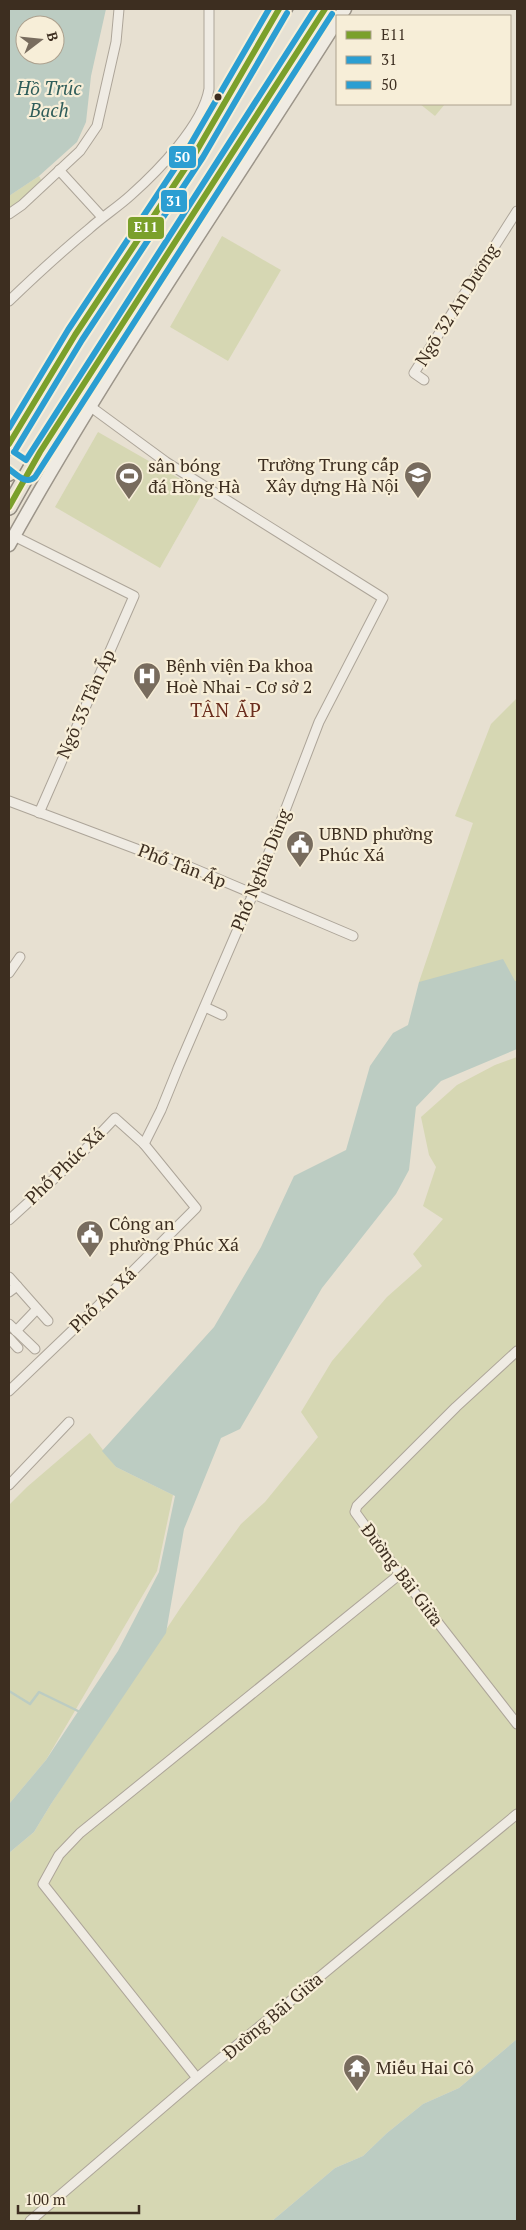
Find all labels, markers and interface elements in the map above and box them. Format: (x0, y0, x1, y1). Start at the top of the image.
north arrow (15, 15, 65, 65)
legend (336, 15, 511, 105)
text: E11 (381, 24, 406, 44)
text: B (43, 29, 63, 43)
text: 31 (381, 49, 397, 69)
text: 50 (381, 74, 397, 94)
water label: Hồ Trúc Bạch (16, 75, 82, 122)
unlabelled marker (213, 92, 223, 102)
line badge: 50 (168, 145, 197, 169)
text: 50 (174, 147, 190, 166)
line badge: 31 (160, 189, 188, 213)
text: 31 (166, 191, 182, 210)
line badge: E11 (127, 216, 165, 240)
text: E11 (134, 217, 158, 236)
street label: Ngõ 32 An Dương (409, 238, 504, 370)
place label: Trường Trung cấp Xây dựng Hà Nội (258, 452, 399, 497)
place label: sân bóng đá Hồng Hà (148, 453, 240, 498)
school or university icon: Trường Trung cấp Xây dựng Hà Nội (403, 460, 433, 499)
sports icon: sân bóng đá Hồng Hà (114, 461, 144, 500)
street label: Ngõ 33 Tân Ấp (50, 645, 120, 762)
place label: Bệnh viện Đa khoa Hoè Nhai - Cơ sở 2 (166, 653, 313, 698)
hospital icon: Bệnh viện Đa khoa Hoè Nhai - Cơ sở 2 (132, 661, 162, 700)
district label: TÂN ẤP (190, 697, 262, 722)
street label: Phố Nghĩa Dũng (225, 805, 296, 934)
place label: UBND phường Phúc Xá (319, 821, 433, 866)
public building icon: UBND phường Phúc Xá (285, 829, 315, 868)
street label: Phố Tân Ấp (135, 837, 230, 893)
street label: Phố Phúc Xá (20, 1122, 109, 1209)
place label: Công an phường Phúc Xá (109, 1211, 239, 1256)
public building icon: Công an phường Phúc Xá (75, 1219, 105, 1258)
street label: Phố An Xá (64, 1262, 141, 1337)
street label: Đường Bãi Giữa (356, 1518, 449, 1631)
street label: Đường Bãi Giữa (217, 1966, 327, 2064)
temple icon: Miếu Hai Cô (342, 2053, 372, 2092)
place label: Miếu Hai Cô (376, 2055, 474, 2079)
scale bar (18, 2182, 139, 2214)
text: 100 m (25, 2189, 66, 2209)

